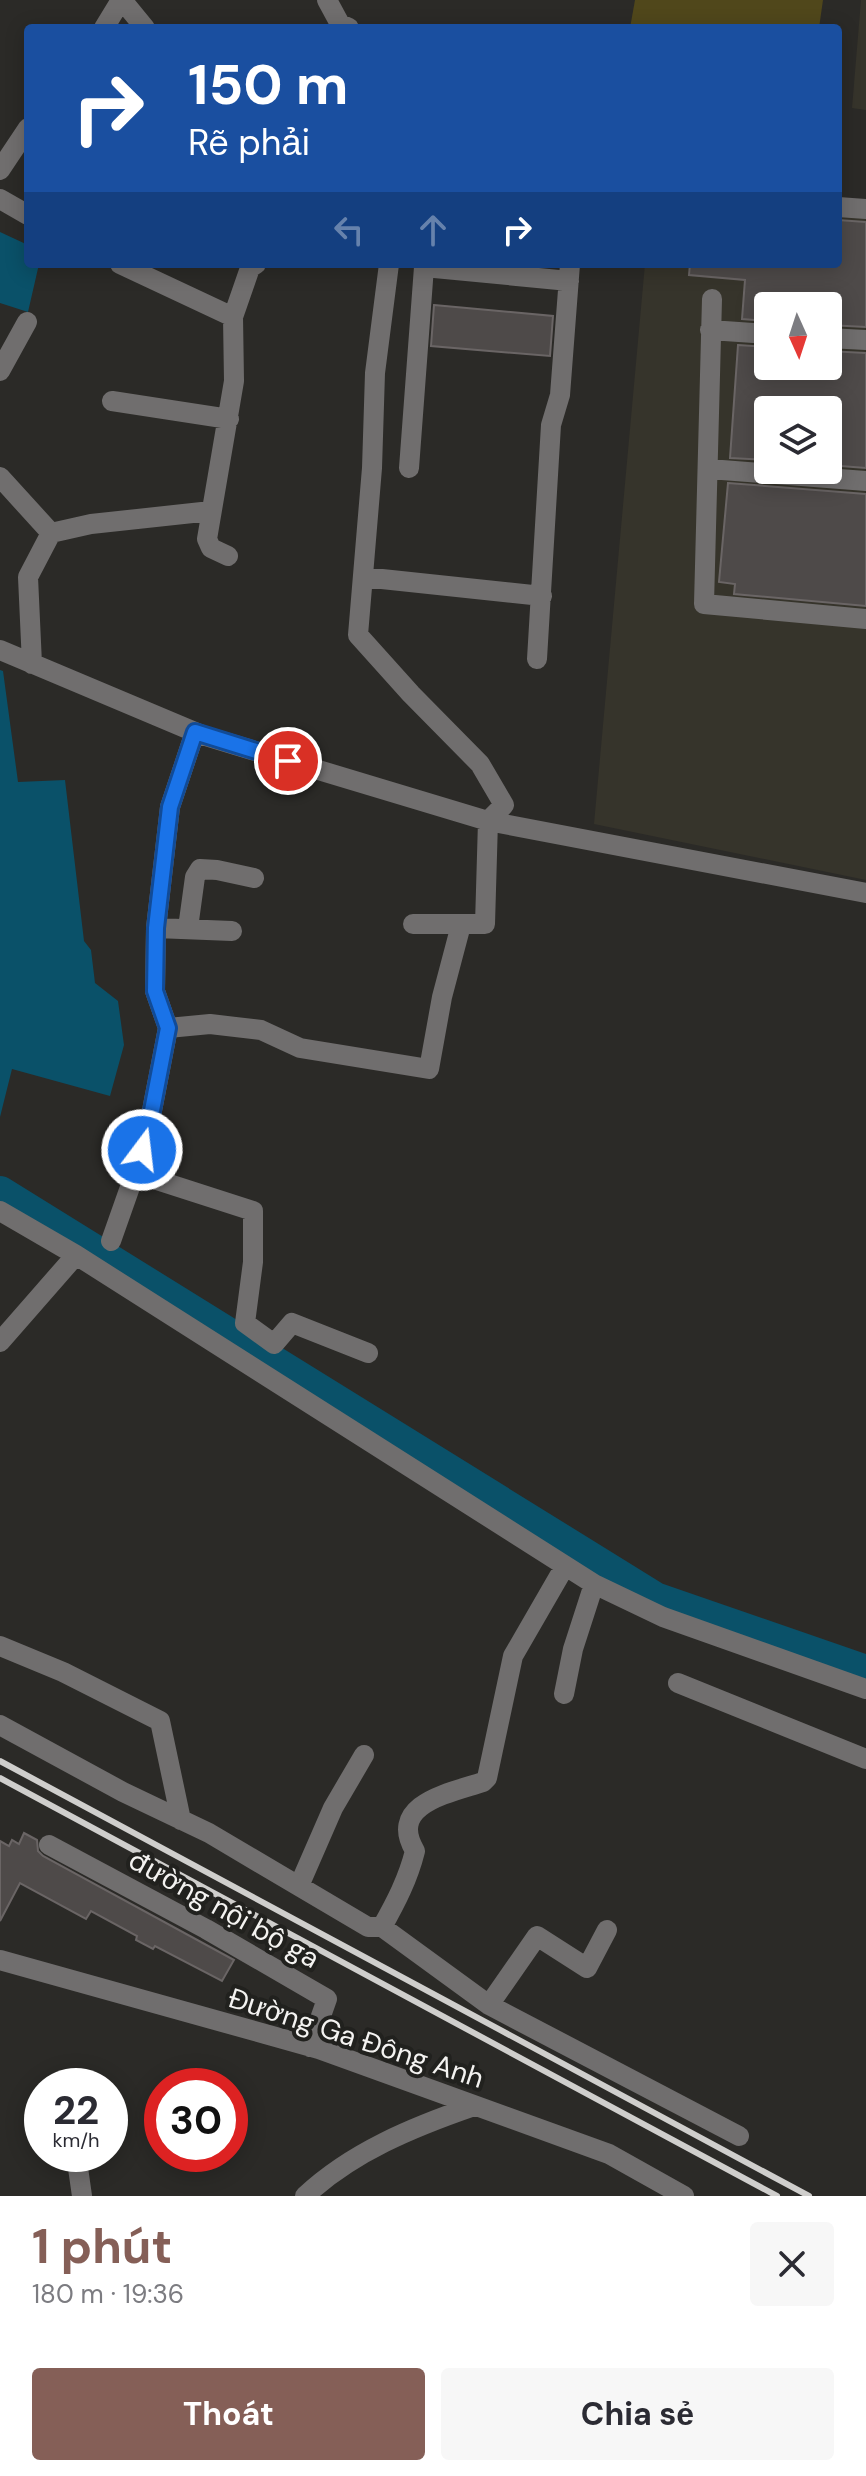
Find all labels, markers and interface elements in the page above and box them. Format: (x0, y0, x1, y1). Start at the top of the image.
text: 150 m (188, 48, 349, 121)
icon: right (56, 56, 160, 160)
text: Rẽ phải (188, 119, 310, 166)
icon: left (327, 208, 371, 252)
icon: ahead (411, 208, 455, 252)
icon: right (495, 208, 539, 252)
north arrow (754, 292, 842, 380)
map controls (754, 292, 842, 484)
button: layers (754, 396, 842, 484)
pin (254, 727, 322, 795)
icon: arrive (266, 739, 310, 783)
position arrow (100, 1108, 184, 1192)
street label: đường nội bộ ga (122, 1841, 326, 1977)
street label: Đường Ga Đông Anh (224, 1979, 488, 2097)
speed limit sign: 30 (144, 2068, 248, 2172)
text: 22 (53, 2084, 99, 2136)
text: km/h (52, 2127, 100, 2153)
text: 1 phút (32, 2215, 172, 2278)
button: close (750, 2222, 834, 2306)
text: 180 m · 19:36 (32, 2277, 184, 2311)
button: Thoát (32, 2368, 425, 2460)
button: Chia sẻ (441, 2368, 834, 2460)

